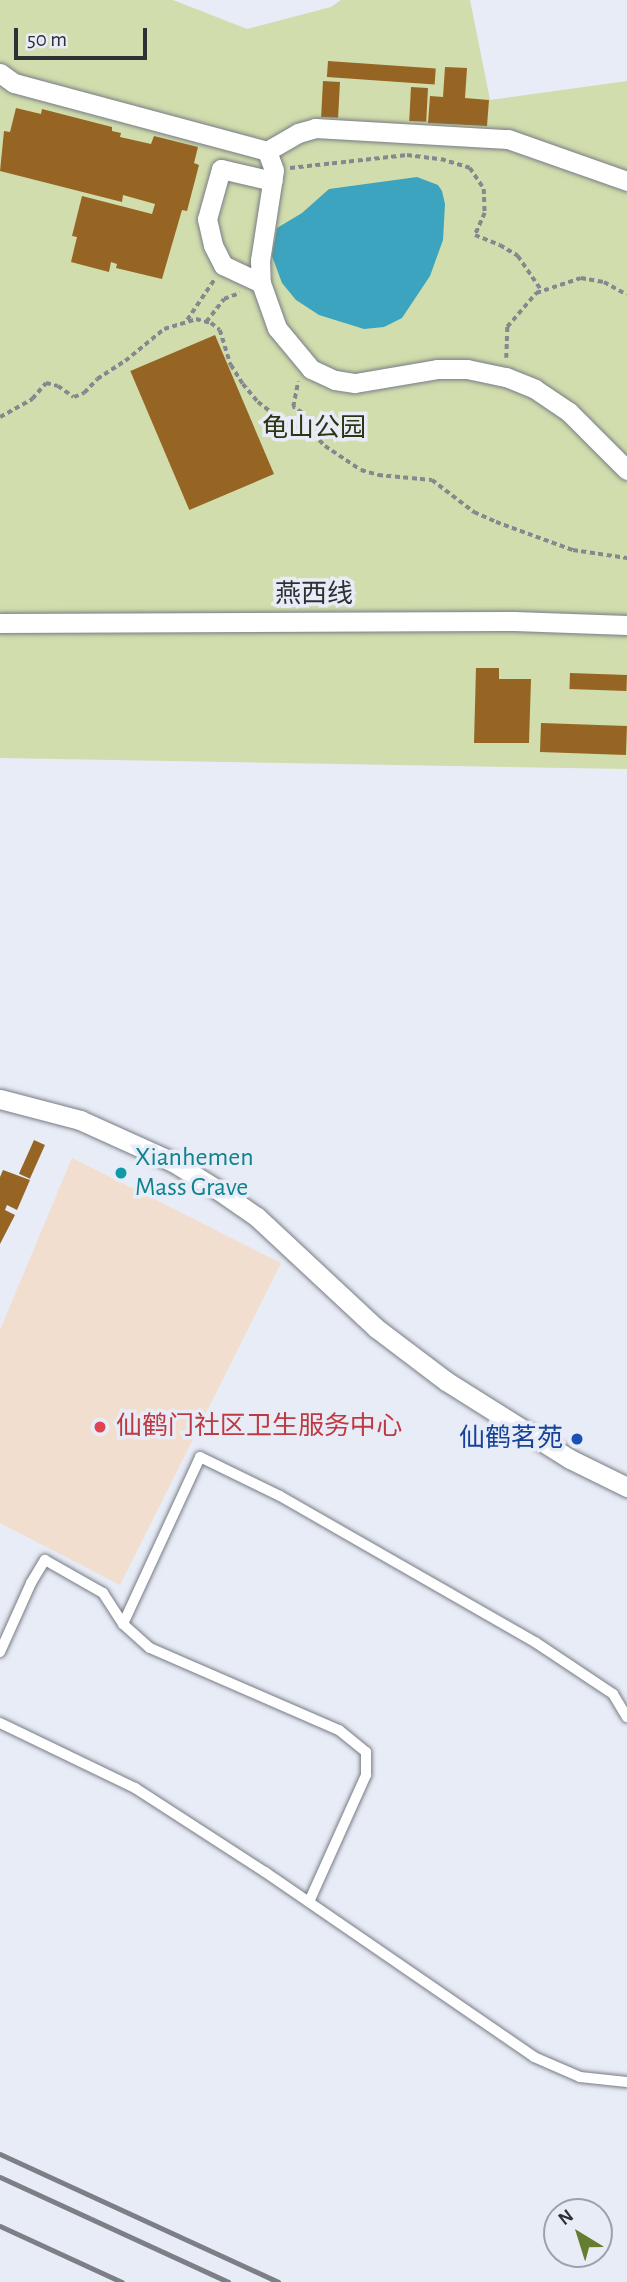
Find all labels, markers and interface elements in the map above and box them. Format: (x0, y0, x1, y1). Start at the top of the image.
scale bar (18, 14, 150, 58)
text: 50 m (27, 29, 67, 50)
park label: 龟山公园 (262, 413, 366, 445)
street label: 燕西线 (275, 579, 353, 611)
place label: Xianhemen Mass Grave (135, 1142, 254, 1204)
marker: Xianhemen Mass Grave (113, 1165, 129, 1181)
place label: 仙鹤门社区卫生服务中心 (116, 1411, 402, 1443)
marker: 仙鹤门社区卫生服务中心 (90, 1417, 110, 1437)
place label: 仙鹤茗苑 (459, 1423, 563, 1455)
marker: 仙鹤茗苑 (569, 1431, 585, 1447)
north arrow (543, 2198, 613, 2268)
text: N (555, 2206, 577, 2229)

